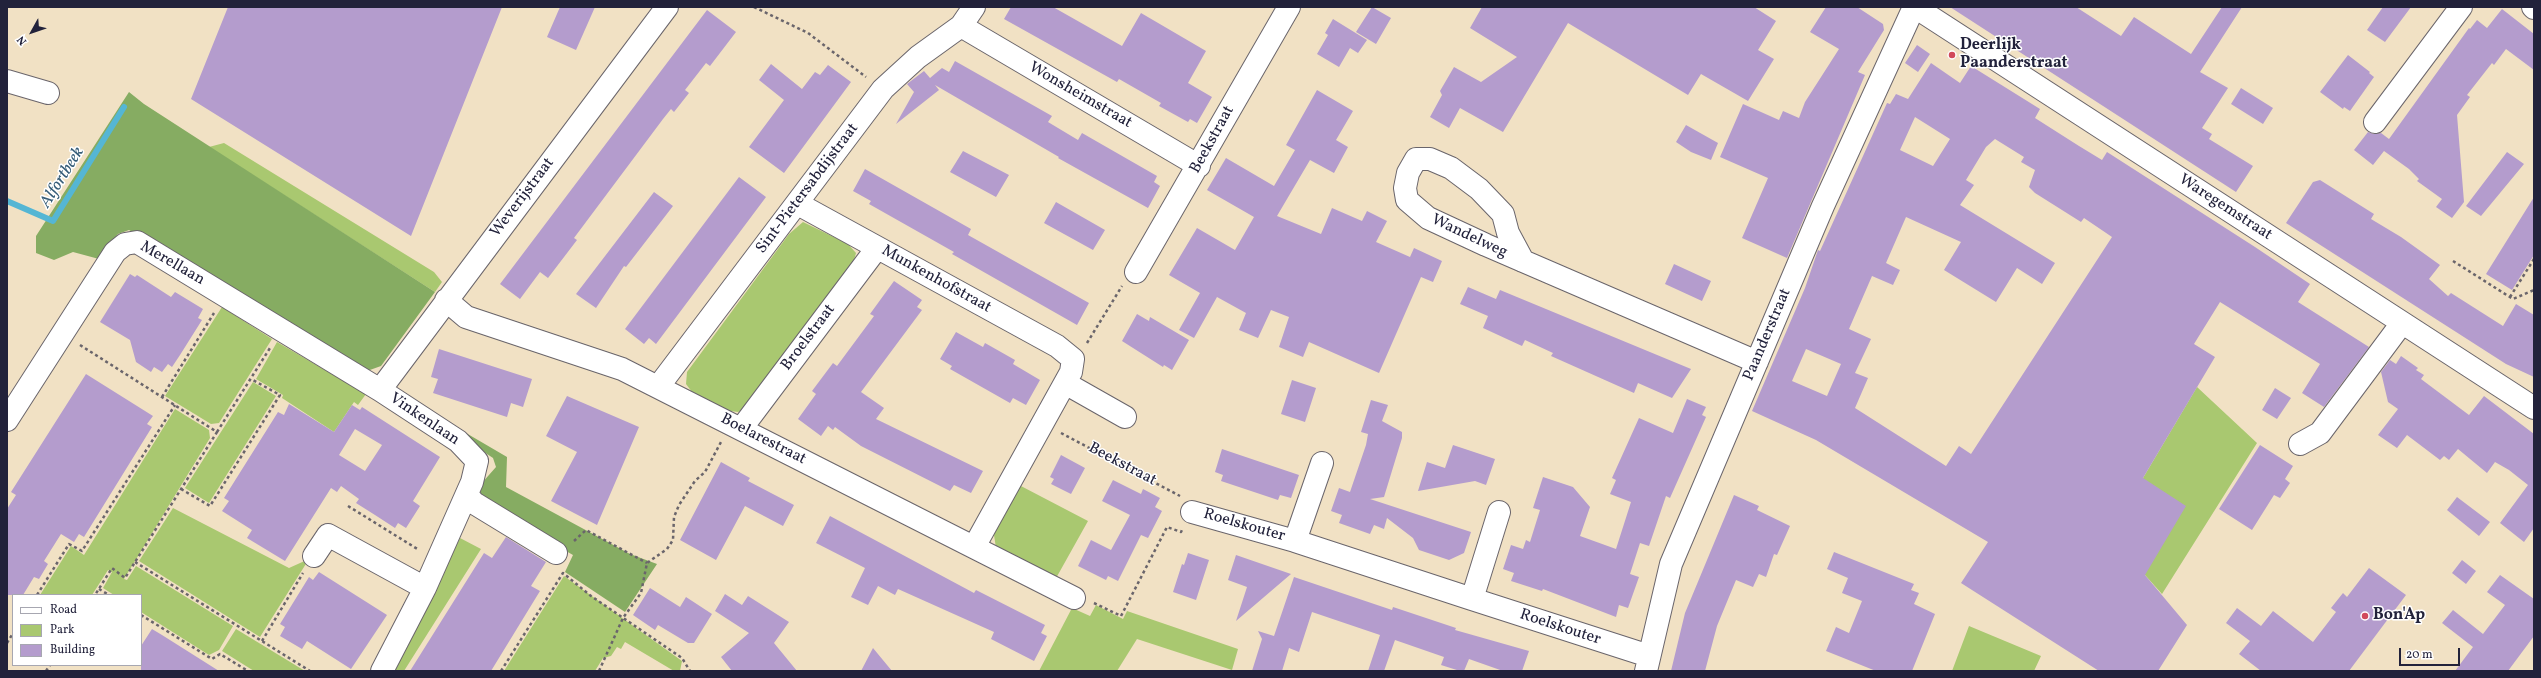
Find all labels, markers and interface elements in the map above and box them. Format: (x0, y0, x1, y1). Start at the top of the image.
north arrow (12, 12, 52, 52)
text: N (14, 32, 31, 48)
place label: Deerlijk Paanderstraat (1960, 36, 2068, 74)
marker: Deerlijk Paanderstraat (1947, 50, 1957, 60)
street label: Wonsheimstraat (1025, 59, 1135, 133)
street label: Beekstraat (1187, 103, 1239, 177)
street label: Sint-Pietersabdijstraat (753, 120, 863, 258)
water label: Alfortbeek (36, 144, 90, 212)
street label: Weverijstraat (487, 155, 559, 241)
street label: Waregemstraat (2175, 171, 2275, 245)
street label: Wandelweg (1428, 211, 1510, 263)
street label: Merellaan (136, 238, 208, 290)
street label: Munkenhofstraat (878, 242, 994, 318)
street label: Paanderstraat (1740, 286, 1796, 384)
street label: Broelstraat (778, 301, 840, 375)
street label: Vinkenlaan (385, 390, 463, 450)
street label: Boelarestraat (717, 410, 809, 470)
street label: Beekstraat (1085, 439, 1159, 491)
street label: Roelskouter (1201, 505, 1287, 547)
legend (12, 594, 142, 666)
text: Road (50, 602, 77, 618)
street label: Roelskouter (1517, 606, 1603, 650)
place label: Bon'Ap (2373, 606, 2425, 626)
marker: Bon'Ap (2360, 611, 2370, 621)
text: Park (50, 622, 75, 638)
scale bar (2401, 640, 2462, 666)
text: Building (50, 642, 95, 658)
text: 20 m (2406, 647, 2433, 663)

